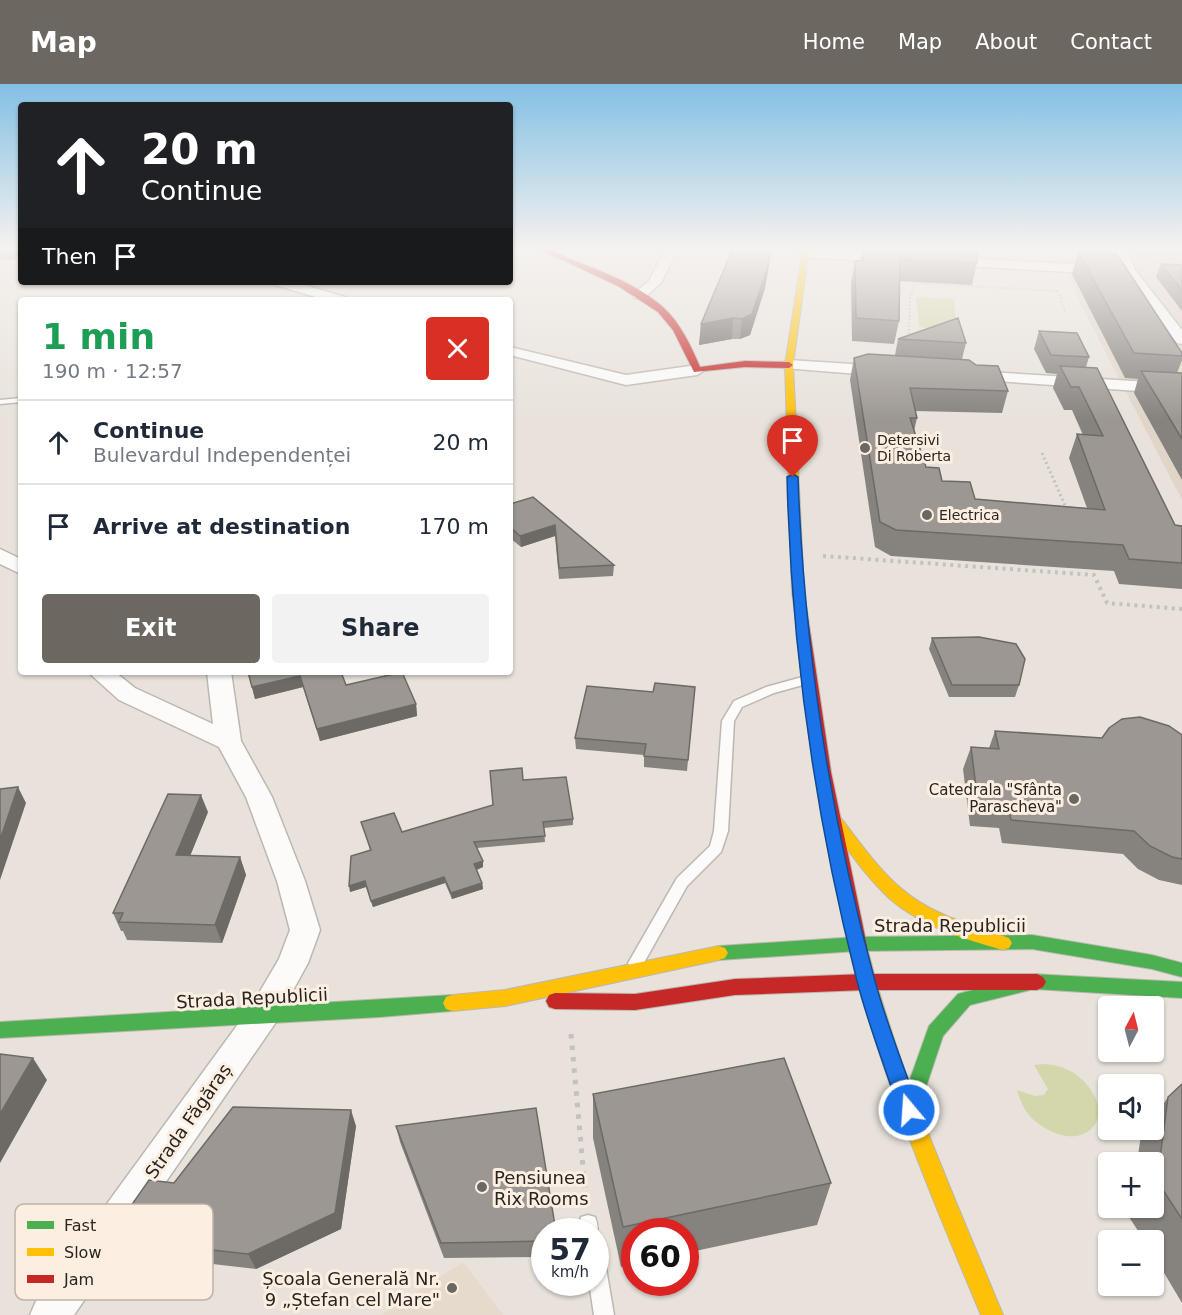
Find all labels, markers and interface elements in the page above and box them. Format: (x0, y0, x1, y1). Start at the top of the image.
text: Map (30, 26, 97, 59)
text: Home (803, 30, 865, 54)
text: Map (898, 30, 942, 54)
text: About (975, 30, 1037, 54)
text: Contact (1070, 30, 1152, 54)
text: 20 m (141, 125, 258, 174)
icon: ahead (42, 126, 120, 204)
text: Continue (141, 175, 262, 206)
icon: arrive (109, 240, 142, 273)
text: Then (42, 244, 97, 269)
text: 1 min (42, 316, 155, 357)
button: close (426, 317, 489, 380)
text: 190 m · 12:57 (42, 359, 183, 383)
pin (767, 415, 818, 477)
text: Continue (93, 418, 204, 443)
icon: arrive (776, 424, 809, 457)
icon: ahead (42, 426, 75, 459)
text: 20 m (433, 430, 489, 455)
place label: Detersivi Di Roberta (877, 432, 951, 464)
marker: Detersivi Di Roberta (858, 441, 872, 455)
text: Bulevardul Independenței (93, 443, 351, 467)
place label: Electrica (939, 507, 999, 523)
marker: Electrica (920, 508, 934, 522)
icon: arrive (42, 510, 75, 543)
text: Arrive at destination (93, 514, 350, 539)
text: 170 m (419, 514, 489, 539)
button: Exit (42, 594, 260, 663)
button: Share (272, 594, 489, 663)
place label: Catedrala "Sfânta Parascheva" (929, 781, 1062, 816)
marker: Catedrala "Sfânta Parascheva" (1067, 792, 1081, 806)
street label: Strada Republicii (874, 915, 1026, 936)
street label: Strada Republicii (176, 984, 328, 1012)
north arrow (1098, 996, 1164, 1062)
map controls (1098, 996, 1164, 1296)
street label: Strada Făgăraș (141, 1060, 235, 1182)
button: sound (1098, 1074, 1164, 1140)
position arrow (877, 1078, 941, 1142)
button: + (1098, 1152, 1164, 1218)
place label: Pensiunea Rix Rooms (494, 1167, 589, 1209)
marker: Pensiunea Rix Rooms (475, 1180, 489, 1194)
legend (15, 1204, 213, 1300)
text: Fast (64, 1216, 96, 1235)
speed limit sign: 60 (621, 1218, 699, 1296)
button: − (1098, 1230, 1164, 1296)
text: 57 (549, 1232, 591, 1267)
text: Slow (64, 1243, 101, 1262)
text: km/h (551, 1263, 589, 1281)
place label: Școala Generală Nr. 9 „Ștefan cel Mare" (262, 1268, 440, 1310)
text: Jam (63, 1270, 94, 1289)
marker: Școala Generală Nr. 9 „Ștefan cel Mare" (445, 1281, 459, 1295)

